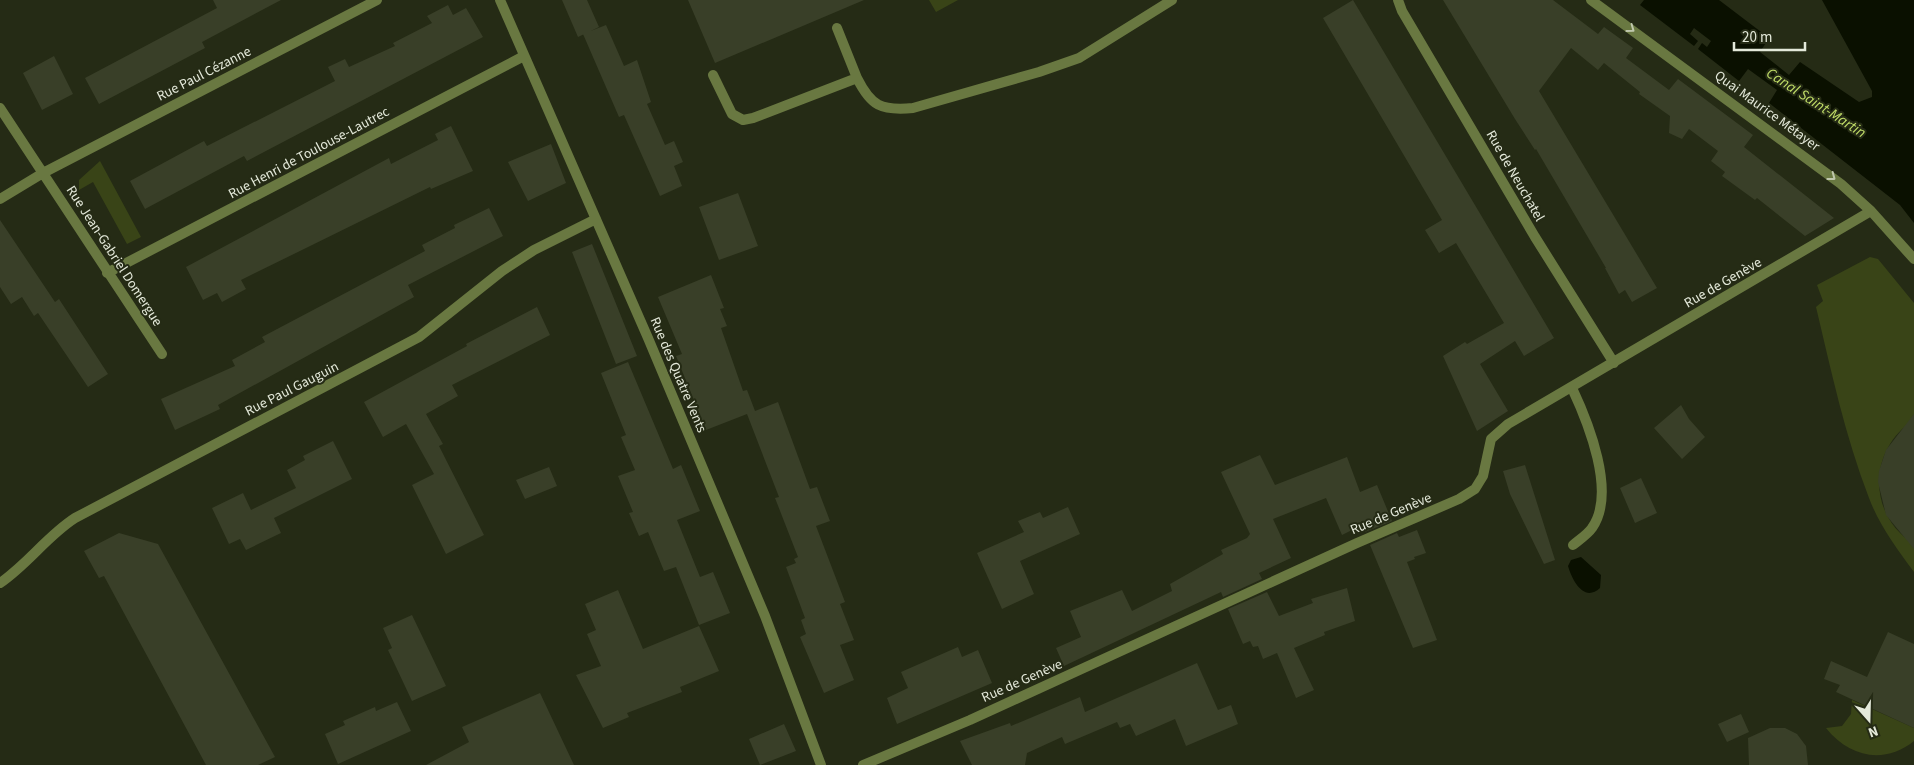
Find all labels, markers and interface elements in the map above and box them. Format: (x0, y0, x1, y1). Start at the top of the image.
scale bar (1734, 20, 1805, 52)
one-way arrow (1625, 23, 1635, 32)
text: 20 m (1742, 27, 1772, 48)
street label: Rue Paul Cézanne (153, 42, 255, 106)
water label: Canal Saint-Martin (1762, 63, 1870, 143)
street label: Quai Maurice Métayer (1710, 66, 1824, 156)
street label: Rue Henri de Toulouse-Lautrec (225, 102, 394, 204)
street label: Rue de Neuchatel (1481, 127, 1549, 226)
one-way arrow (1826, 171, 1836, 180)
street label: Rue Jean-Gabriel Domergue (61, 182, 167, 330)
street label: Rue de Genève (1681, 253, 1766, 313)
street label: Rue des Quatre Vents (645, 314, 711, 436)
street label: Rue Paul Gauguin (242, 357, 342, 421)
street label: Rue de Genève (1347, 488, 1435, 540)
street label: Rue de Genève (978, 654, 1066, 708)
north arrow (1844, 695, 1894, 745)
text: N (1865, 720, 1881, 742)

